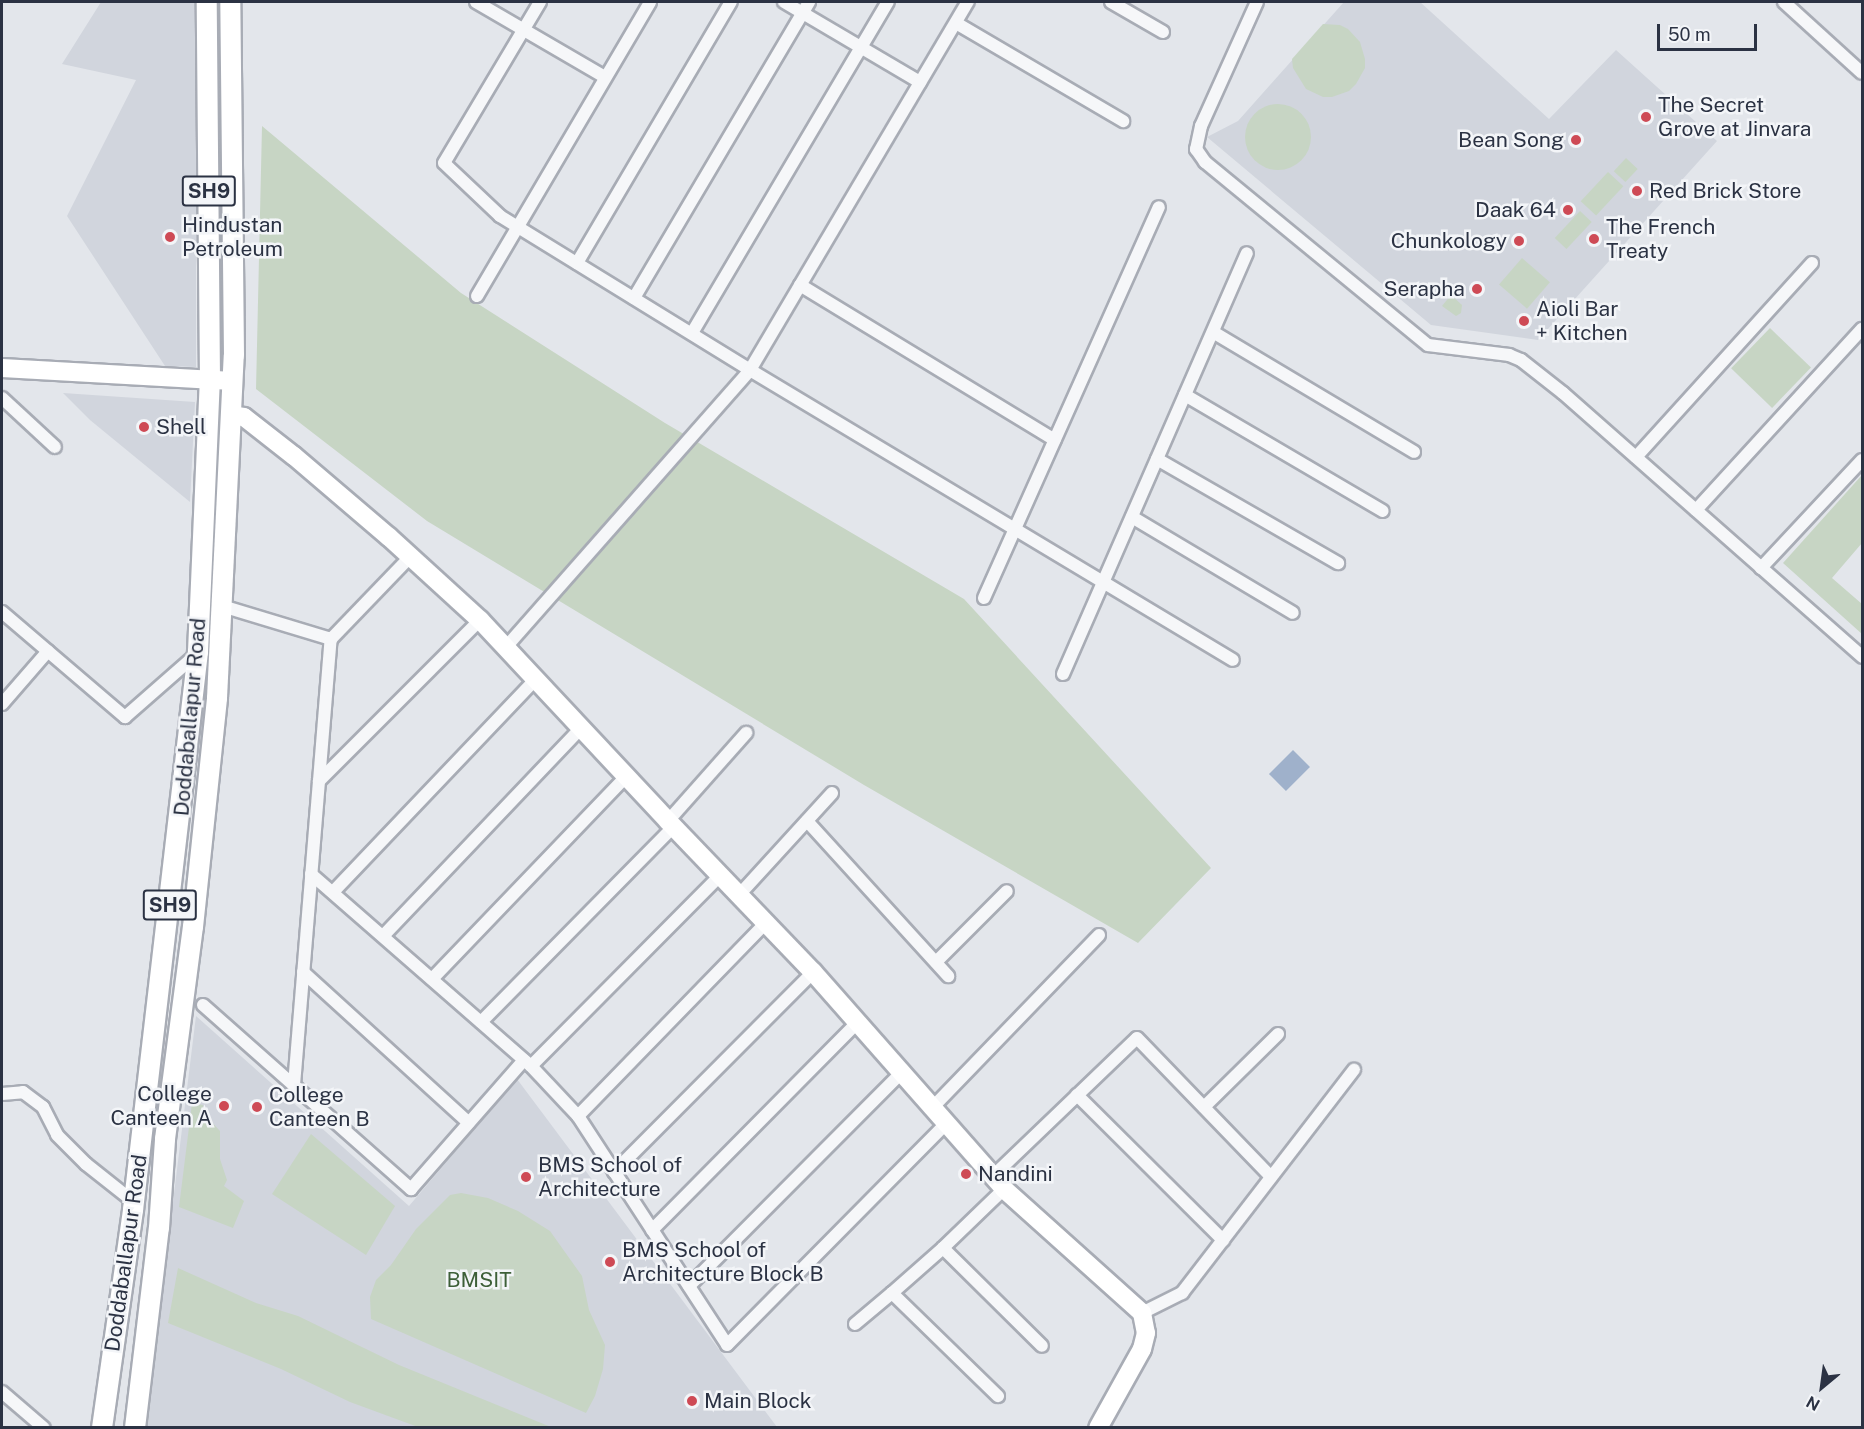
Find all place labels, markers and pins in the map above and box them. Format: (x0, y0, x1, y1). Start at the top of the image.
place label: The Secret Grove at Jinvara (1658, 92, 1812, 142)
marker: The Secret Grove at Jinvara (1639, 110, 1653, 124)
place label: Bean Song (1458, 127, 1564, 153)
marker: Bean Song (1569, 133, 1583, 147)
place label: Red Brick Store (1649, 178, 1801, 204)
marker: Red Brick Store (1630, 184, 1644, 198)
place label: Daak 64 (1475, 197, 1556, 223)
marker: Daak 64 (1561, 203, 1575, 217)
place label: Hindustan Petroleum (182, 212, 283, 262)
place label: The French Treaty (1606, 214, 1715, 264)
place label: Chunkology (1391, 228, 1507, 254)
marker: Hindustan Petroleum (163, 230, 177, 244)
marker: The French Treaty (1587, 232, 1601, 246)
marker: Chunkology (1512, 234, 1526, 248)
place label: Serapha (1383, 276, 1465, 302)
marker: Serapha (1470, 282, 1484, 296)
place label: Aioli Bar + Kitchen (1536, 296, 1628, 346)
marker: Aioli Bar + Kitchen (1517, 314, 1531, 328)
place label: Shell (156, 414, 206, 440)
marker: Shell (137, 420, 151, 434)
place label: College Canteen A (111, 1081, 212, 1131)
place label: College Canteen B (269, 1082, 370, 1132)
marker: College Canteen A (217, 1099, 231, 1113)
marker: College Canteen B (250, 1100, 264, 1114)
place label: BMS School of Architecture (538, 1152, 682, 1202)
place label: Nandini (978, 1161, 1053, 1187)
marker: Nandini (959, 1167, 973, 1181)
marker: BMS School of Architecture (519, 1170, 533, 1184)
place label: BMS School of Architecture Block B (622, 1237, 824, 1287)
marker: BMS School of Architecture Block B (603, 1255, 617, 1269)
place label: Main Block (704, 1388, 812, 1414)
marker: Main Block (685, 1394, 699, 1408)

